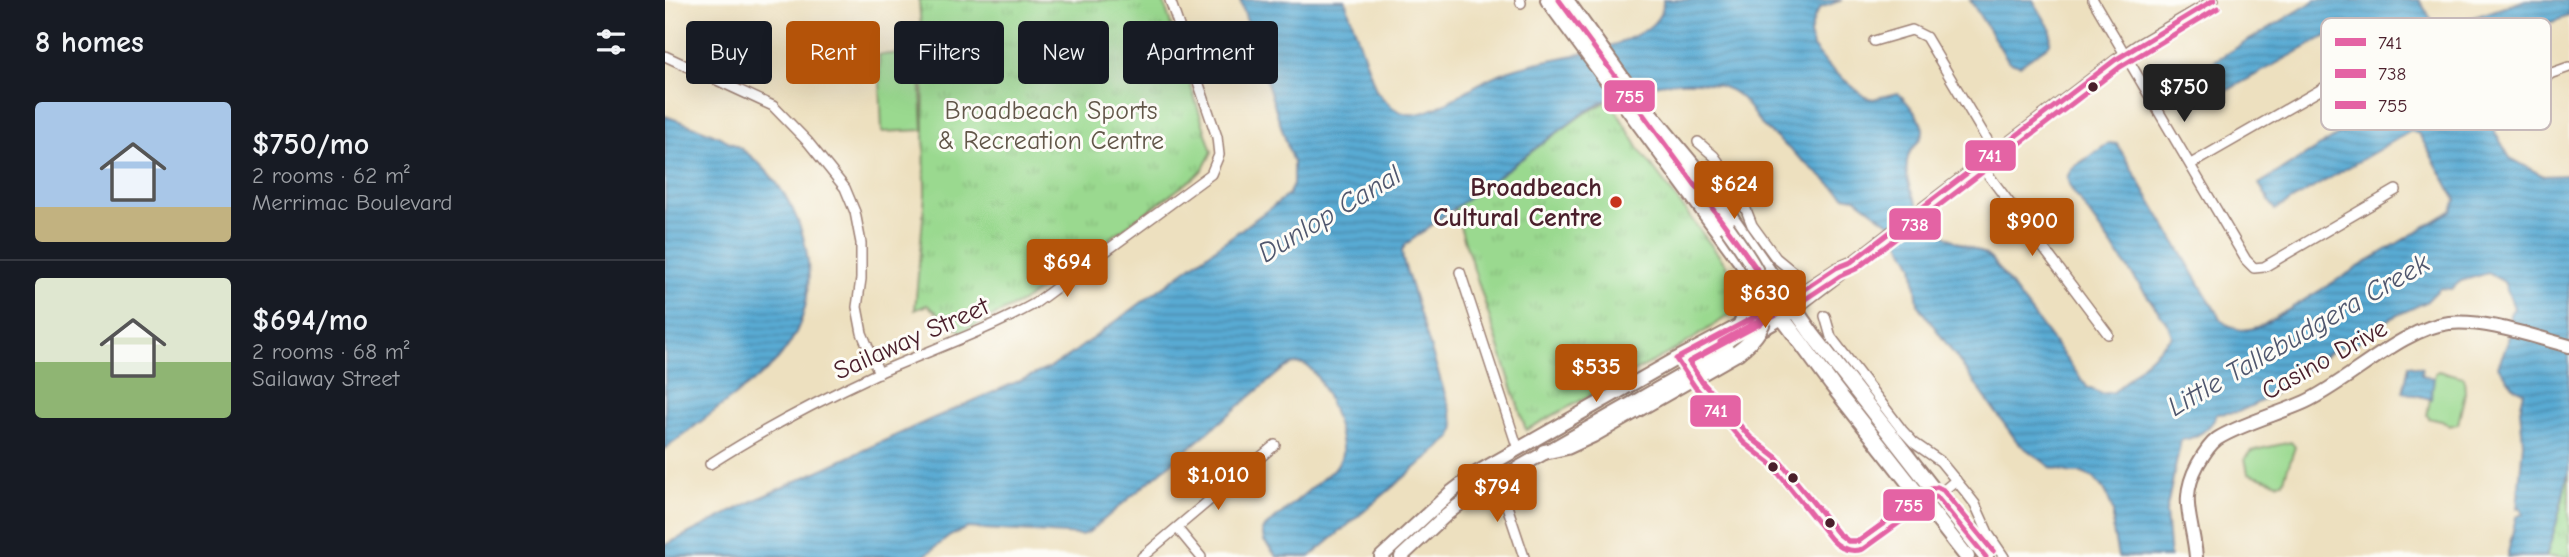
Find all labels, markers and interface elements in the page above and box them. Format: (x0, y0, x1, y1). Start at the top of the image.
legend (2321, 18, 2551, 130)
chip: Buy (686, 21, 772, 84)
chip: Rent (786, 21, 880, 84)
chip: Filters (894, 21, 1004, 84)
chip: New (1018, 21, 1109, 84)
chip: Apartment (1123, 21, 1278, 84)
icon: filters (592, 23, 630, 61)
text: 8 homes (35, 25, 144, 60)
text: 741 (2378, 32, 2402, 54)
text: 738 (2378, 63, 2406, 85)
pin: $750 (2143, 64, 2225, 124)
text: $750 (2159, 73, 2209, 100)
line badge: 755 (1603, 79, 1656, 113)
unlabelled marker (2086, 80, 2100, 94)
text: 755 (1616, 86, 1644, 108)
text: 755 (2378, 95, 2408, 117)
park label: Broadbeach Sports & Recreation Centre (938, 96, 1164, 156)
text: $750/mo (252, 127, 369, 162)
icon: home (91, 130, 175, 214)
line badge: 741 (1964, 139, 2017, 172)
text: 741 (1978, 145, 2002, 167)
water label: Dunlop Canal (1252, 158, 1407, 269)
text: 2 rooms · 62 m² (252, 162, 410, 189)
pin: $624 (1693, 162, 1775, 221)
text: $624 (1710, 170, 1758, 197)
place label: Broadbeach Cultural Centre (1433, 173, 1602, 233)
text: Merrimac Boulevard (252, 189, 452, 216)
marker: Broadbeach Cultural Centre (1608, 194, 1624, 210)
pin: $900 (1991, 198, 2073, 258)
line badge: 738 (1888, 207, 1942, 241)
text: $900 (2006, 207, 2058, 234)
text: 738 (1901, 214, 1929, 236)
pin: $694 (1026, 240, 1108, 299)
water label: Little Tallebudgera Creek (2162, 247, 2435, 423)
text: $694 (1043, 248, 1091, 275)
pin: $630 (1724, 270, 1806, 330)
text: $630 (1740, 279, 1790, 306)
street label: Sailaway Street (829, 291, 995, 387)
text: $694/mo (252, 303, 368, 338)
icon: home (91, 306, 175, 390)
street label: Casino Drive (2256, 313, 2392, 407)
text: 2 rooms · 68 m² (252, 338, 410, 365)
pin: $535 (1555, 344, 1637, 404)
text: $535 (1571, 353, 1621, 380)
text: Sailaway Street (252, 365, 399, 392)
line badge: 741 (1689, 394, 1742, 428)
text: 741 (1704, 400, 1728, 422)
pin: $1,010 (1161, 452, 1275, 512)
unlabelled marker (1766, 460, 1780, 474)
text: $1,010 (1187, 461, 1249, 488)
pin: $794 (1456, 464, 1538, 524)
unlabelled marker (1786, 471, 1800, 485)
text: $794 (1474, 473, 1520, 500)
line badge: 755 (1882, 488, 1936, 522)
text: 755 (1895, 495, 1923, 517)
unlabelled marker (1823, 516, 1837, 530)

